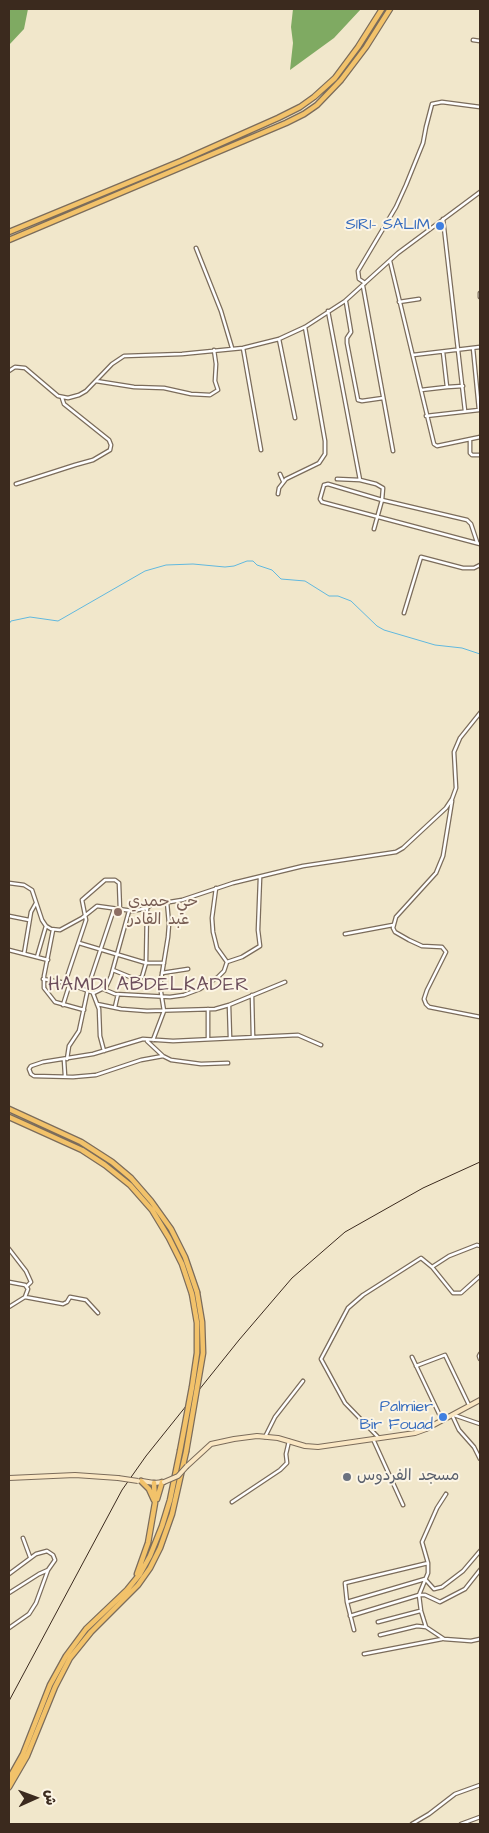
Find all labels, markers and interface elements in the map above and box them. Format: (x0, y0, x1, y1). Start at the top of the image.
place label: S1R1- SALIM (346, 216, 430, 236)
marker: S1R1- SALIM (434, 220, 446, 232)
place label: حي حمدي عبد القادر (128, 893, 198, 931)
marker: حي حمدي عبد القادر (112, 906, 124, 918)
district label: HAMDI ABDELKADER (46, 975, 252, 997)
place label: Palmier Bir Fouad (359, 1398, 433, 1436)
marker: Palmier Bir Fouad (437, 1411, 449, 1423)
place label: مسجد الفردوس (357, 1467, 459, 1487)
marker: مسجد الفردوس (341, 1471, 353, 1483)
north arrow (10, 1773, 60, 1823)
text: ش (40, 1789, 60, 1806)

